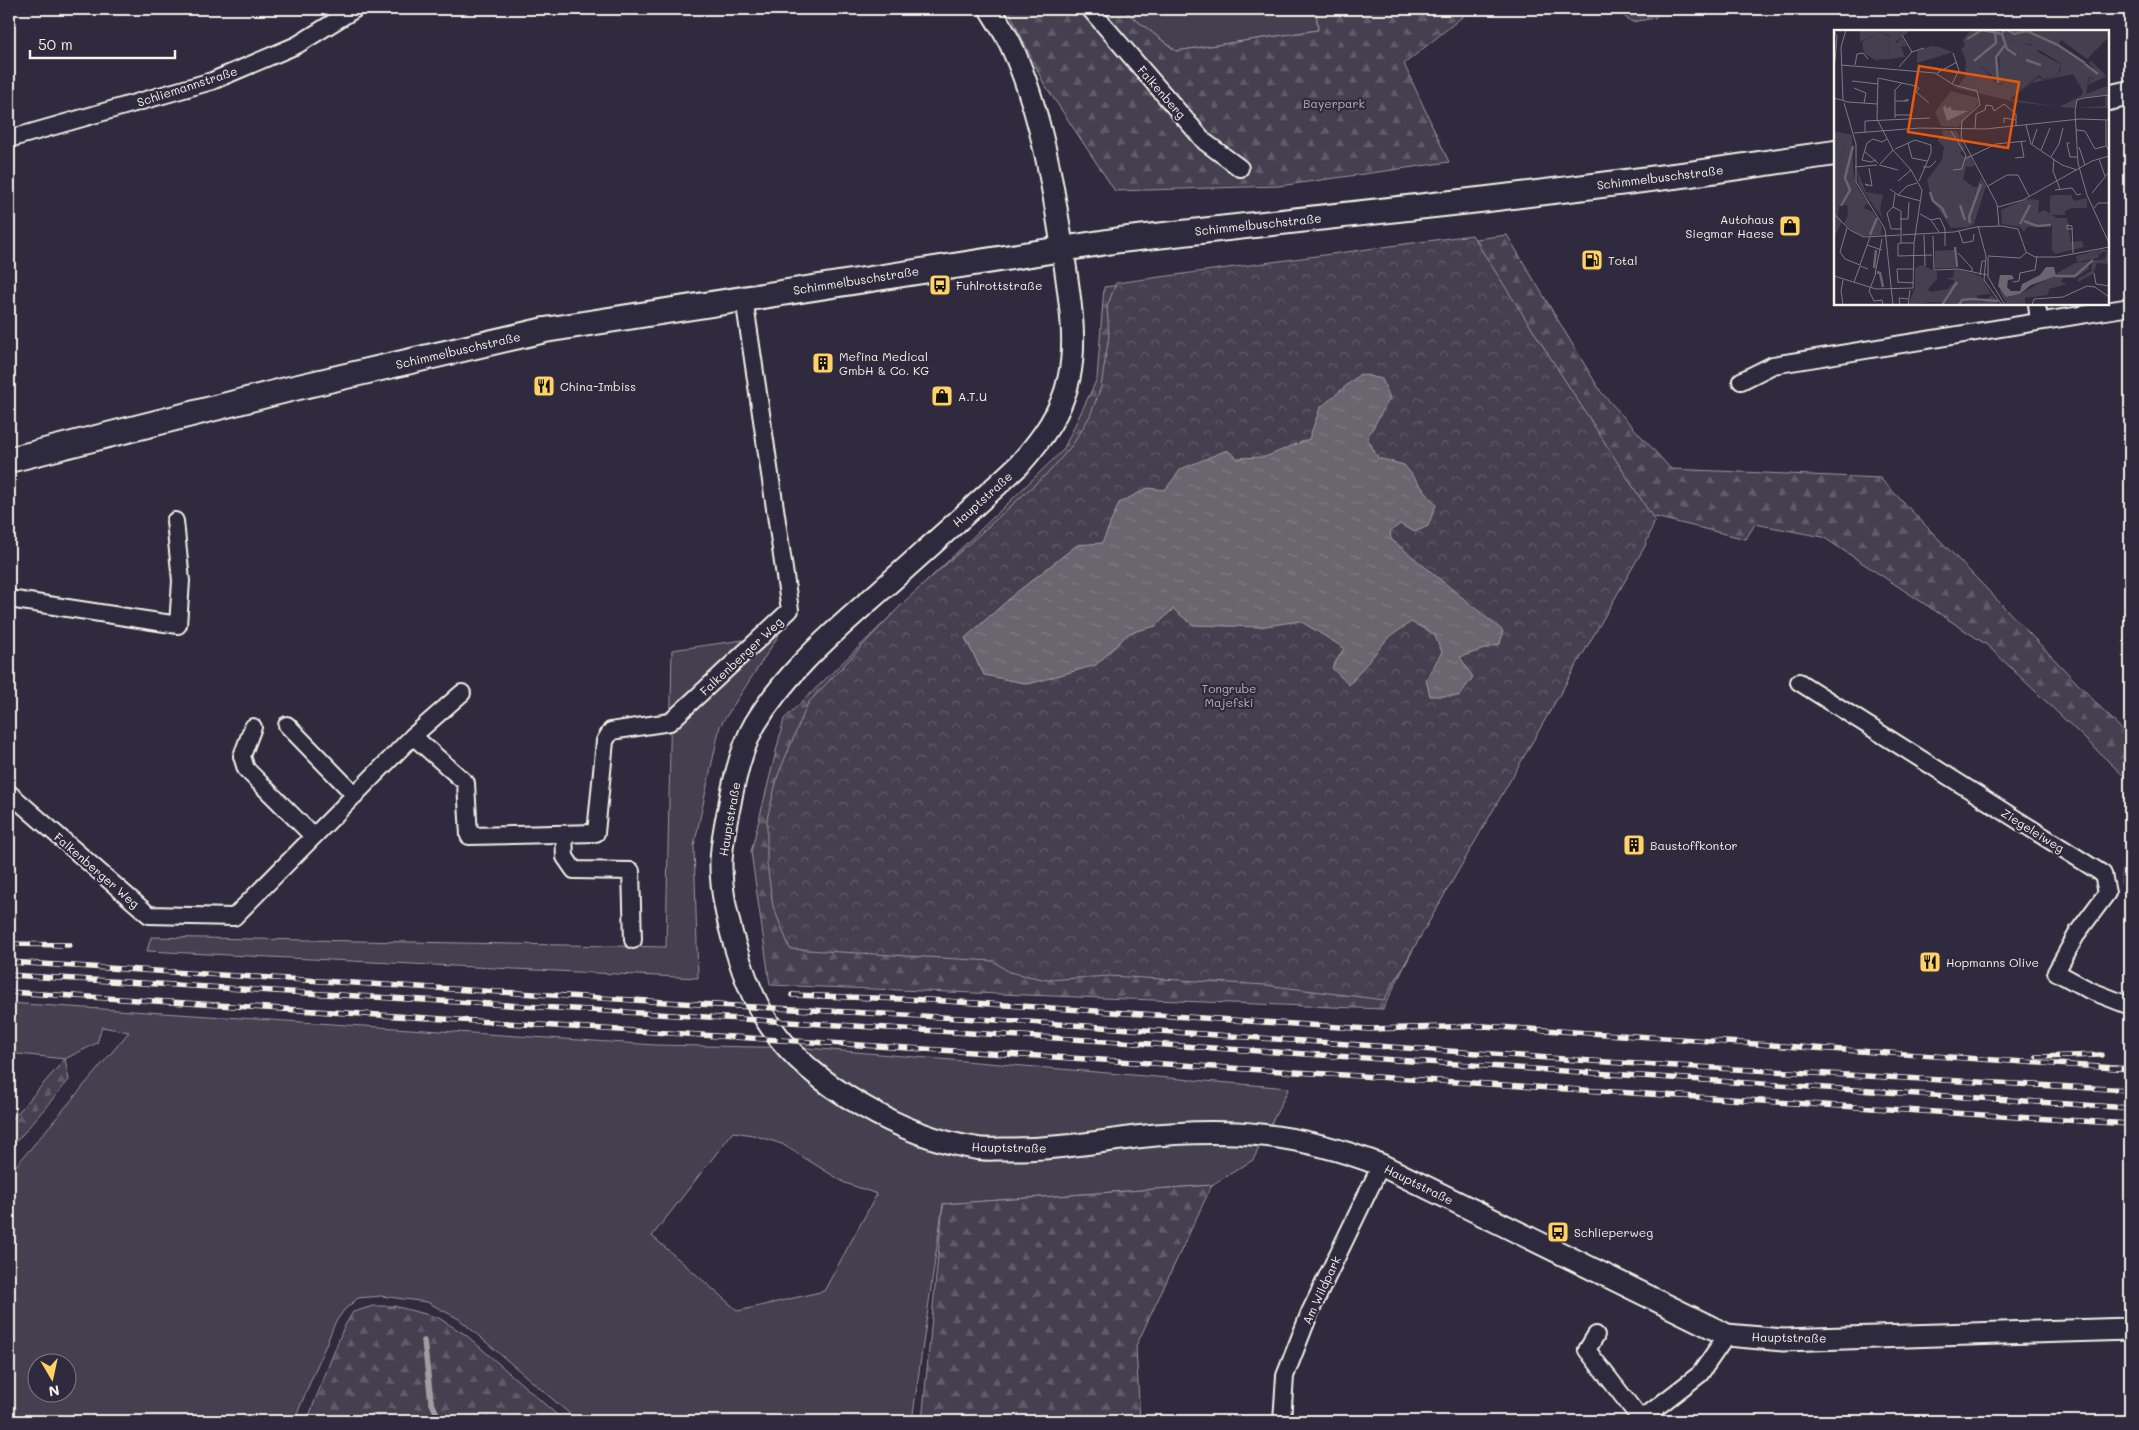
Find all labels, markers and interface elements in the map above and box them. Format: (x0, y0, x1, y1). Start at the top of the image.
scale bar (30, 28, 175, 60)
inset map (1834, 30, 2109, 305)
text: 50 m (38, 34, 73, 54)
street label: Schliemannstraße (135, 62, 239, 110)
street label: Falkenberg (1134, 62, 1190, 122)
park label: Bayerpark (1303, 95, 1365, 111)
street label: Schimmelbuschstraße (1596, 161, 1724, 193)
street label: Schimmelbuschstraße (1194, 209, 1322, 239)
place label: Autohaus Siegmar Haese (1686, 211, 1774, 241)
shop icon: Autohaus Siegmar Haese (1778, 214, 1802, 238)
fuel station icon: Total (1580, 248, 1604, 272)
place label: Total (1608, 252, 1638, 268)
street label: Schimmelbuschstraße (792, 262, 920, 298)
bus stop icon: Fuhlrottstraße (928, 273, 952, 297)
place label: Fuhlrottstraße (956, 277, 1042, 293)
street label: Schimmelbuschstraße (394, 328, 522, 372)
place label: Mefina Medical GmbH & Co. KG (839, 348, 929, 378)
building icon: Mefina Medical GmbH & Co. KG (811, 351, 835, 375)
restaurant icon: China-Imbiss (532, 374, 556, 398)
place label: China-Imbiss (560, 378, 636, 394)
shop icon: A.T.U (930, 384, 954, 408)
place label: A.T.U (958, 388, 987, 404)
street label: Hauptstraße (949, 468, 1015, 530)
street label: Falkenberger Weg (696, 613, 786, 699)
park label: Tongrube Majefski (1201, 680, 1257, 710)
street label: Hauptstraße (715, 781, 743, 857)
street label: Ziegeleiweg (1998, 804, 2068, 856)
street label: Falkenberger Weg (51, 829, 143, 911)
building icon: Baustoffkontor (1622, 833, 1646, 857)
place label: Baustoffkontor (1650, 837, 1738, 853)
restaurant icon: Hopmanns Olive (1918, 950, 1942, 974)
place label: Hopmanns Olive (1946, 954, 2039, 970)
street label: Hauptstraße (971, 1138, 1047, 1156)
street label: Hauptstraße (1382, 1160, 1456, 1208)
bus stop icon: Schlieperweg (1546, 1220, 1570, 1244)
place label: Schlieperweg (1574, 1224, 1653, 1240)
street label: Am Wildpark (1298, 1253, 1344, 1327)
street label: Hauptstraße (1751, 1328, 1827, 1346)
north arrow (28, 1352, 78, 1402)
text: N (47, 1381, 61, 1402)

